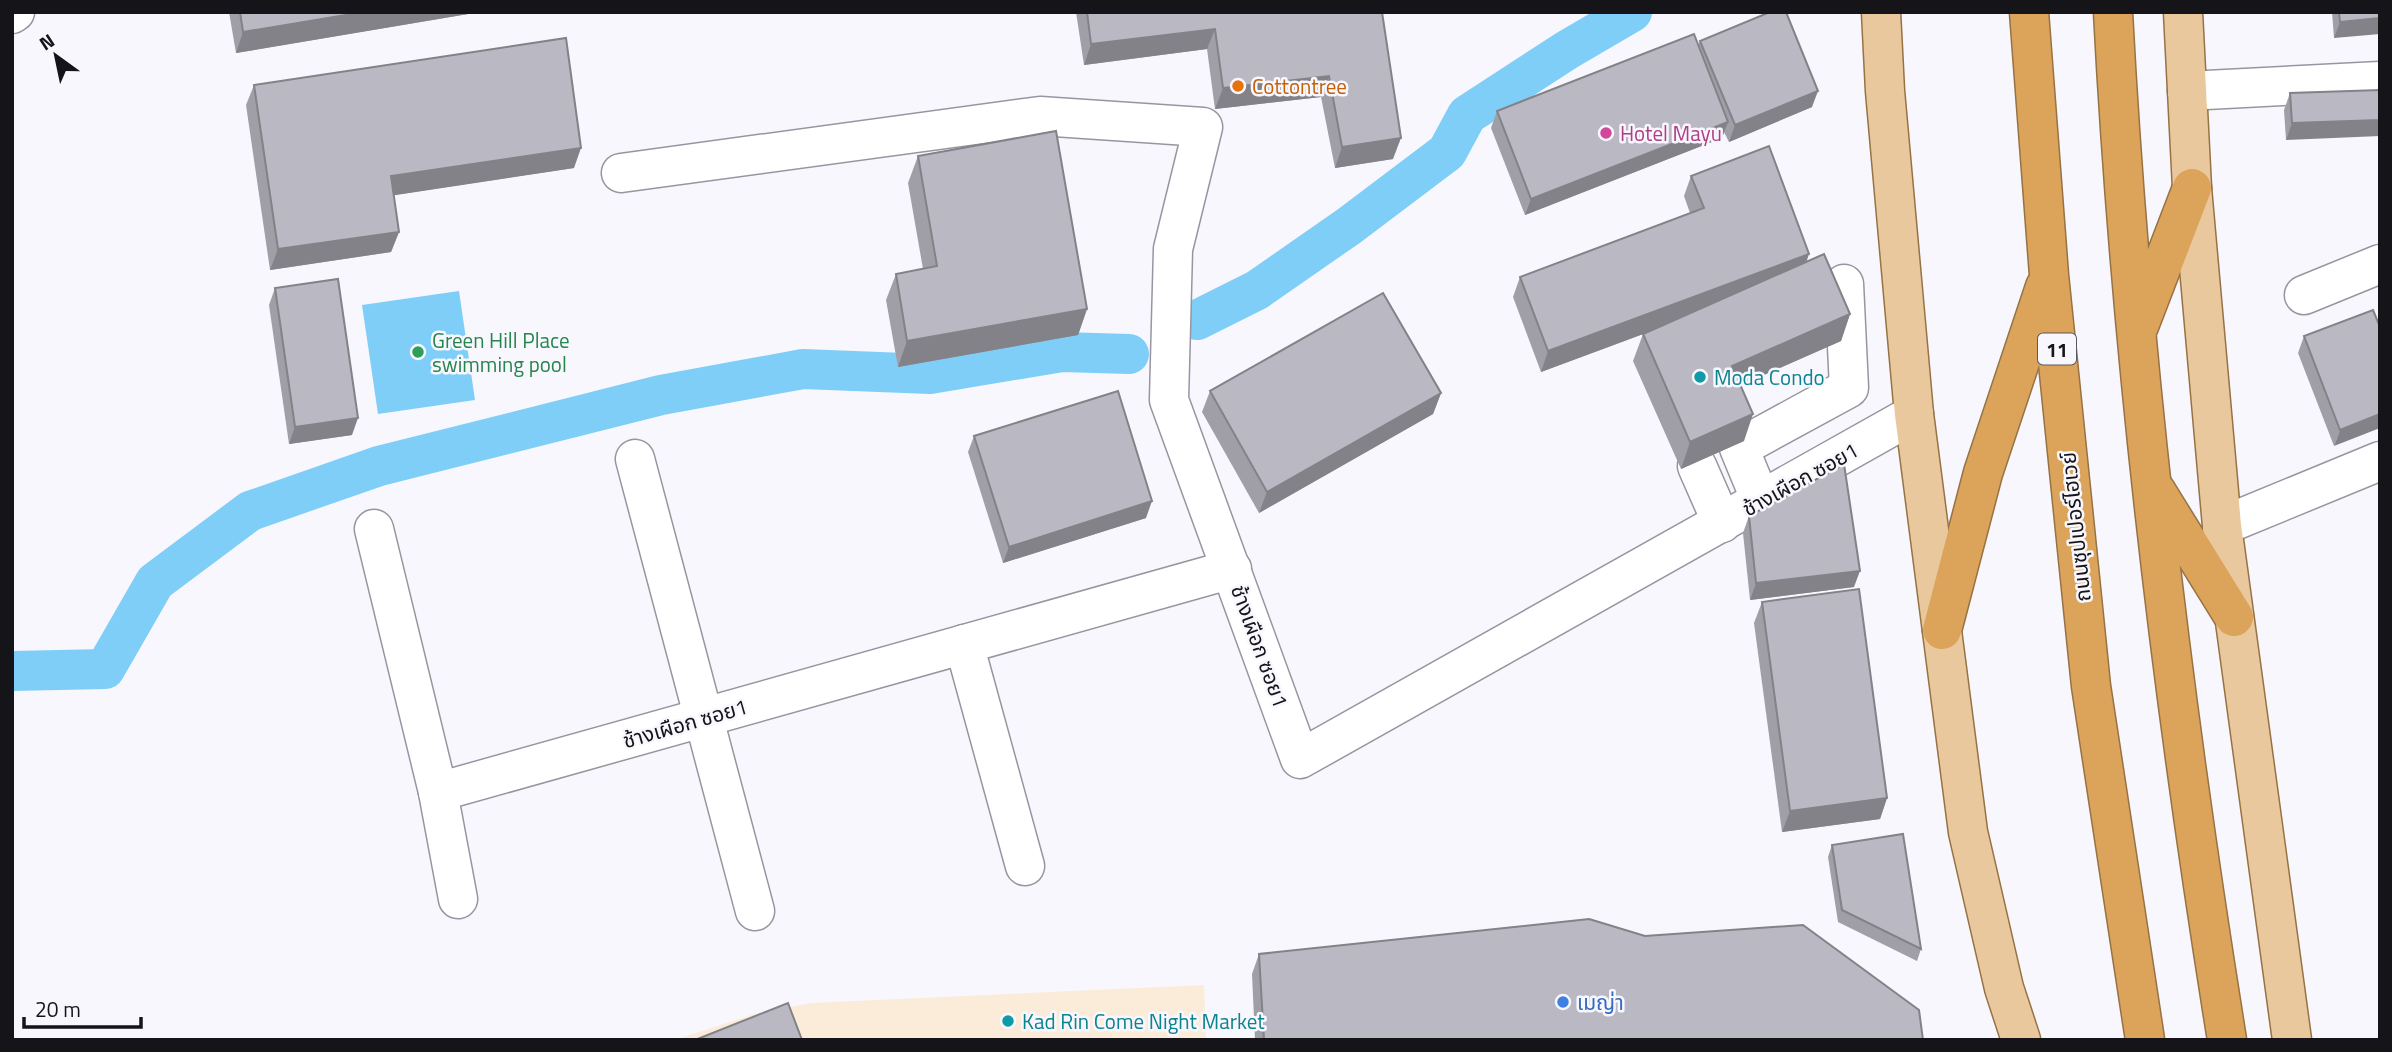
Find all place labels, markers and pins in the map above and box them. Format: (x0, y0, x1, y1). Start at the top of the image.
place label: Cottontree (1252, 70, 1347, 102)
marker: Cottontree (1230, 78, 1246, 94)
place label: Hotel Mayu (1620, 117, 1722, 149)
marker: Hotel Mayu (1598, 125, 1614, 141)
place label: Green Hill Place swimming pool (432, 324, 570, 380)
marker: Green Hill Place swimming pool (410, 344, 426, 360)
place label: Moda Condo (1714, 361, 1825, 393)
marker: Moda Condo (1692, 369, 1708, 385)
place label: เมญ่า (1577, 986, 1624, 1018)
marker: เมญ่า (1555, 994, 1571, 1010)
place label: Kad Rin Come Night Market (1022, 1005, 1265, 1037)
marker: Kad Rin Come Night Market (1000, 1013, 1016, 1029)

